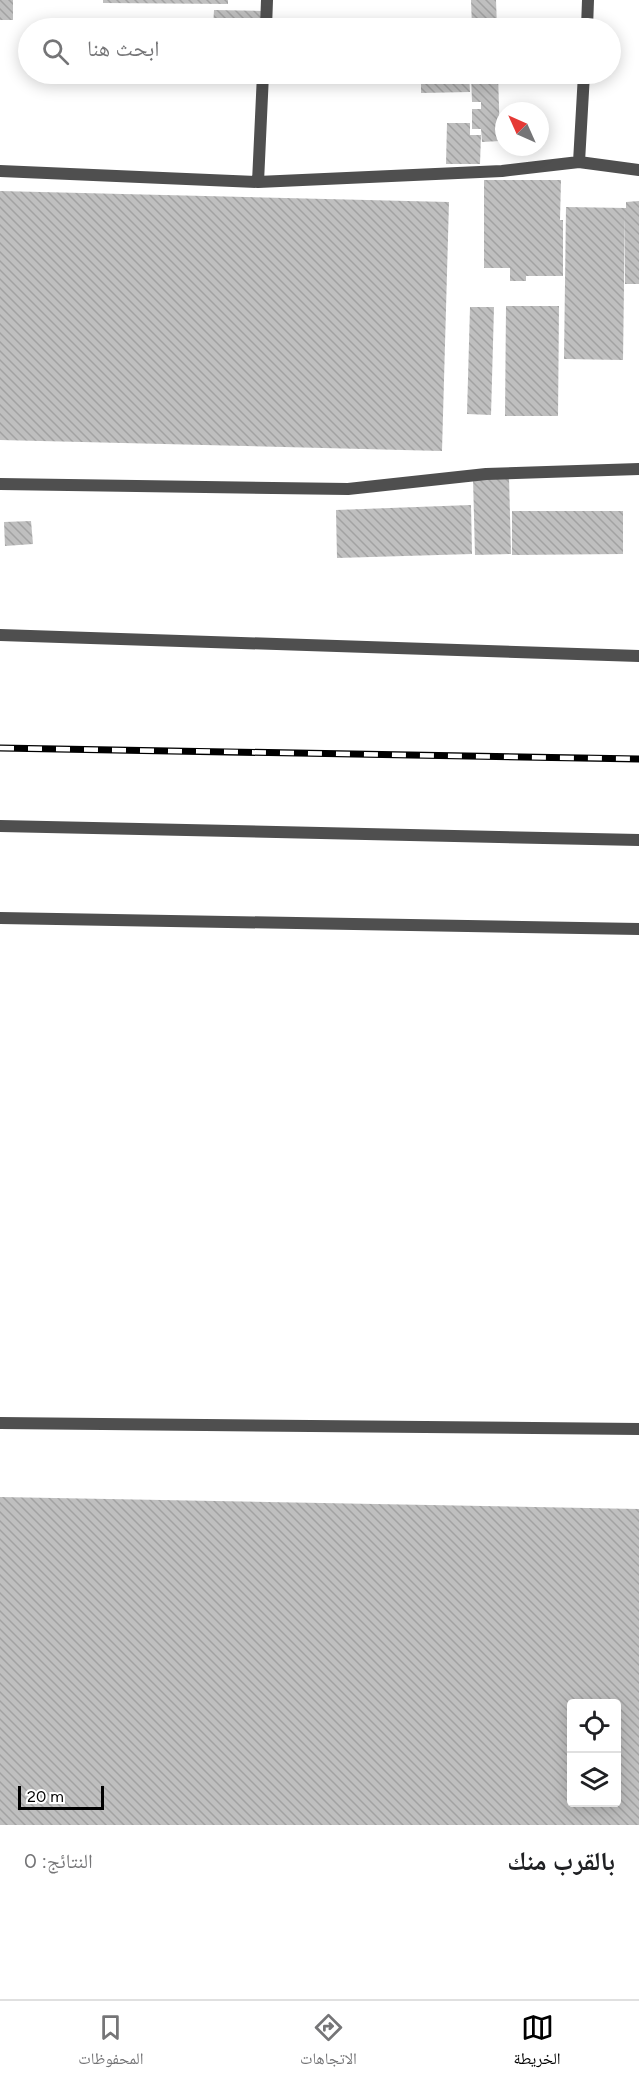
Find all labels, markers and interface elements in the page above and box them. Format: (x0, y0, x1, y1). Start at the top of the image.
search box (18, 18, 621, 84)
icon: search (39, 35, 72, 68)
text: ابحث هنا (87, 35, 160, 62)
north arrow (495, 102, 549, 156)
map controls (567, 1699, 621, 1807)
button: locate (567, 1699, 621, 1753)
button: layers (567, 1753, 621, 1807)
scale bar (18, 1783, 104, 1810)
text: 20 m (27, 1787, 64, 1806)
text: بالقرب منك (507, 1845, 615, 1877)
text: النتائج: 0 (24, 1849, 93, 1873)
tab: المحفوظات (78, 2011, 143, 2074)
tab: الاتجاهات (300, 2011, 357, 2074)
tab: الخريطة (514, 2011, 561, 2074)

